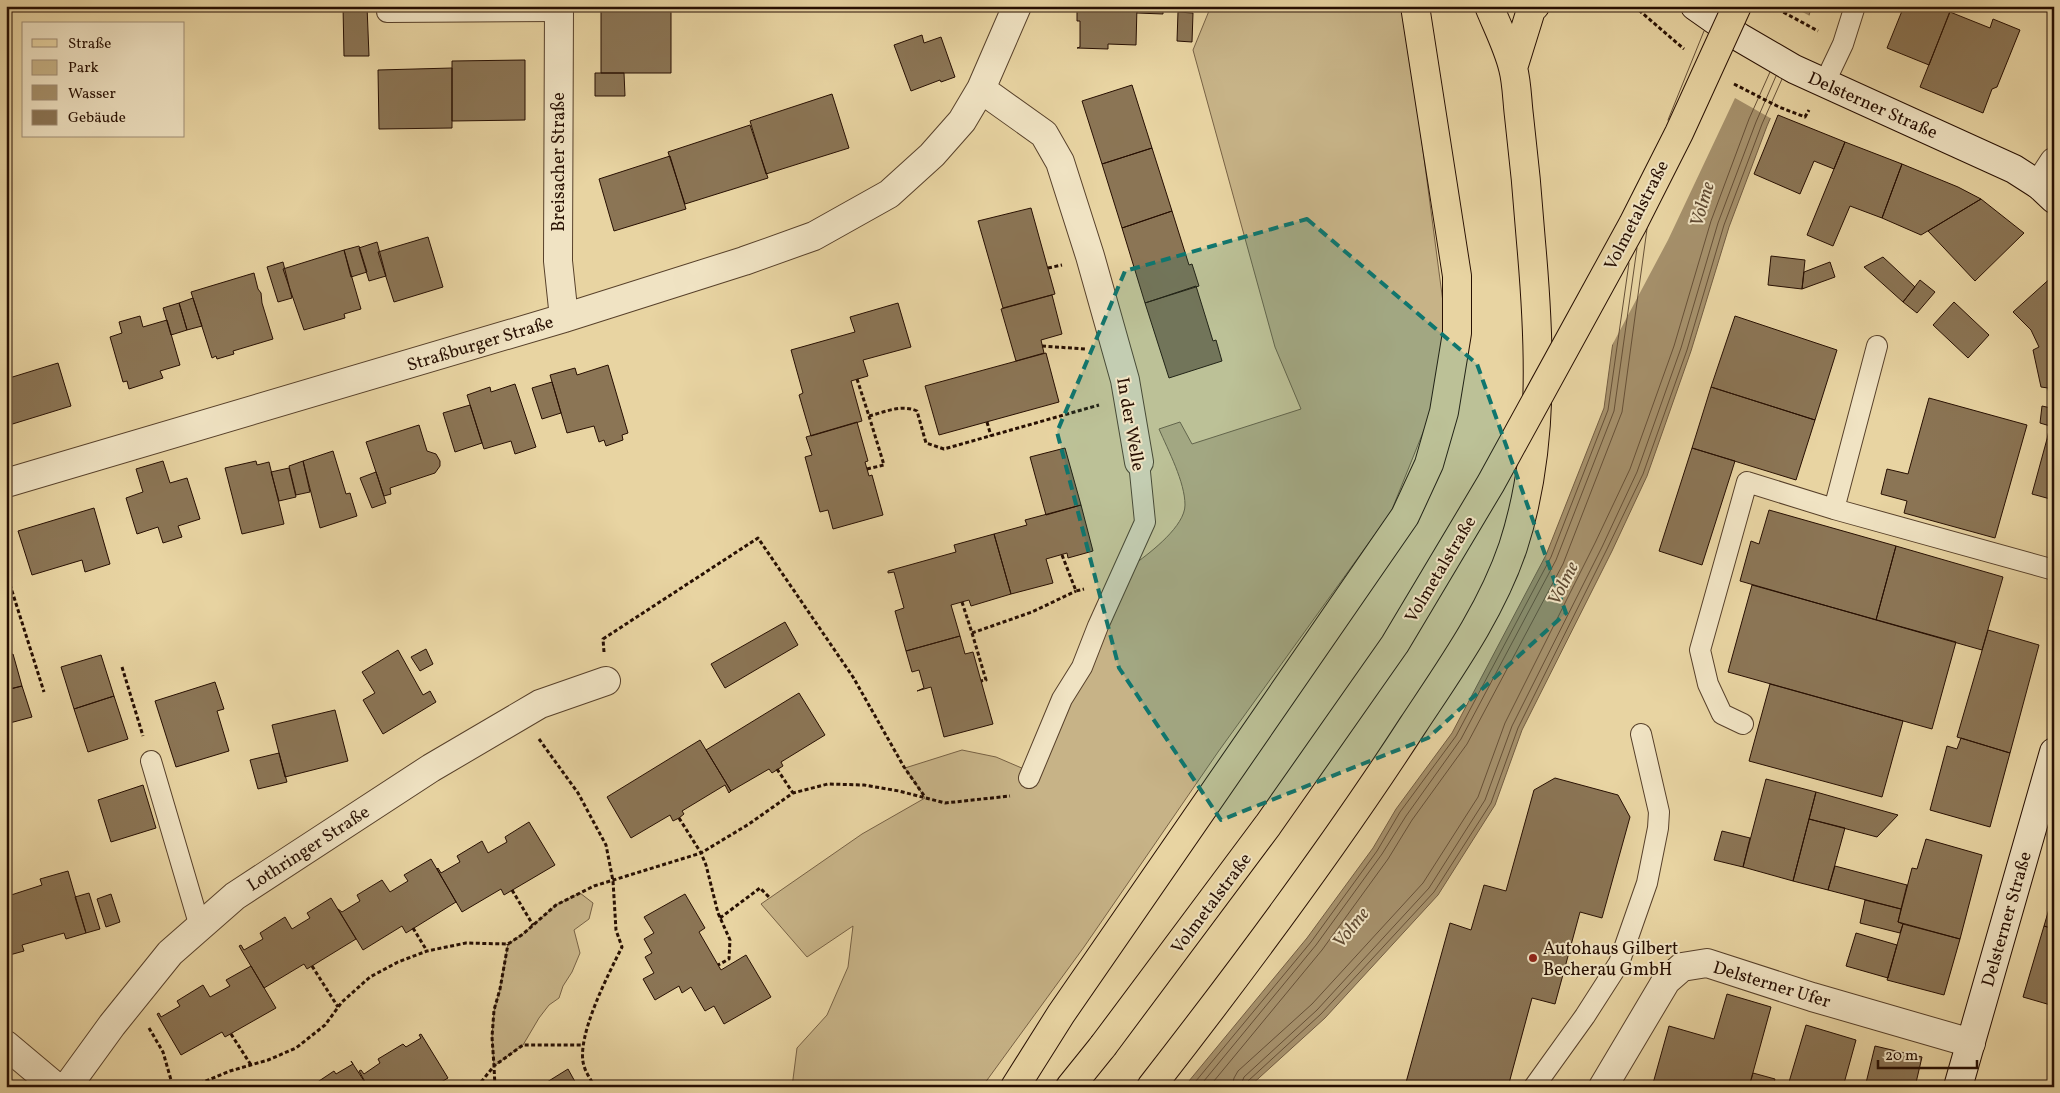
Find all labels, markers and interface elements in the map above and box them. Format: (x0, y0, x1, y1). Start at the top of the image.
legend (22, 22, 185, 138)
text: Straße (68, 34, 111, 55)
text: Park (68, 58, 99, 79)
street label: Delsterner Straße (1804, 67, 1941, 146)
text: Wasser (68, 84, 116, 105)
street label: Breisacher Straße (547, 92, 572, 232)
text: Gebäude (68, 108, 126, 129)
street label: Volmetalstraße (1599, 156, 1676, 275)
water label: Volme (1684, 179, 1722, 230)
street label: Straßburger Straße (404, 310, 557, 379)
street label: In der Welle (1109, 376, 1150, 473)
street label: Volmetalstraße (1400, 512, 1483, 628)
water label: Volme (1542, 557, 1586, 610)
street label: Lothringer Straße (243, 800, 375, 898)
street label: Volmetalstraße (1166, 848, 1258, 959)
street label: Delsterner Straße (1976, 849, 2039, 990)
water label: Volme (1327, 902, 1376, 954)
place label: Autohaus Gilbert Becherau GmbH (1543, 937, 1678, 983)
marker: Autohaus Gilbert Becherau GmbH (1527, 952, 1539, 964)
street label: Delsterner Ufer (1710, 956, 1834, 1015)
scale bar (1878, 1038, 1976, 1070)
text: 20 m (1885, 1046, 1918, 1067)

